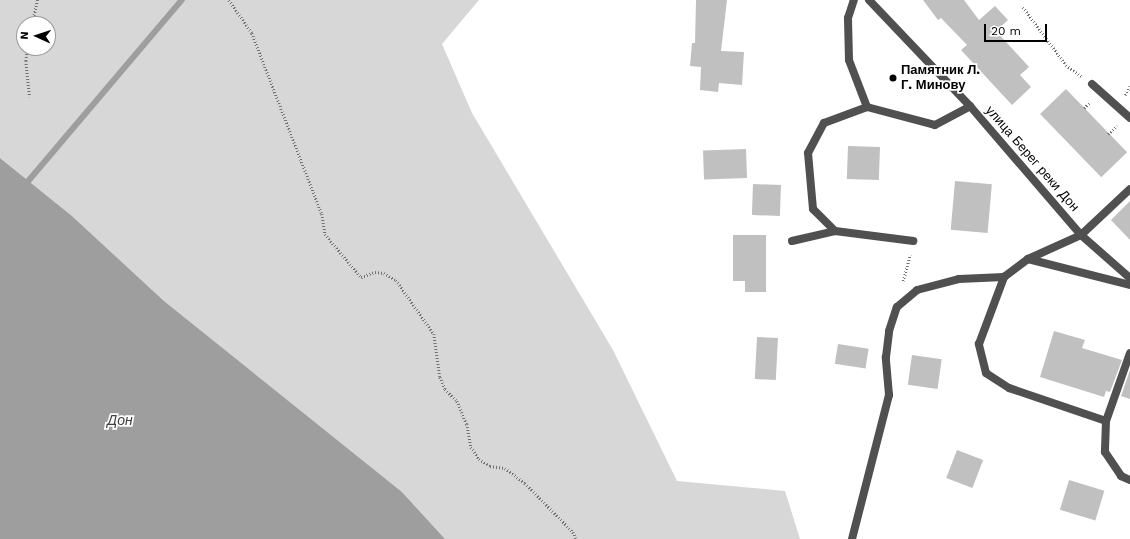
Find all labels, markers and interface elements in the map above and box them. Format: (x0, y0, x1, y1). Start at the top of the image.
north arrow (16, 16, 56, 56)
scale bar (986, 16, 1049, 42)
text: 20 m (991, 24, 1021, 38)
text: N (18, 31, 31, 40)
place label: Памятник Л. Г. Минову (901, 63, 980, 94)
marker: Памятник Л. Г. Минову (888, 73, 898, 83)
street label: улица Берег реки Дон (982, 103, 1082, 215)
water label: Дон (107, 412, 133, 428)

